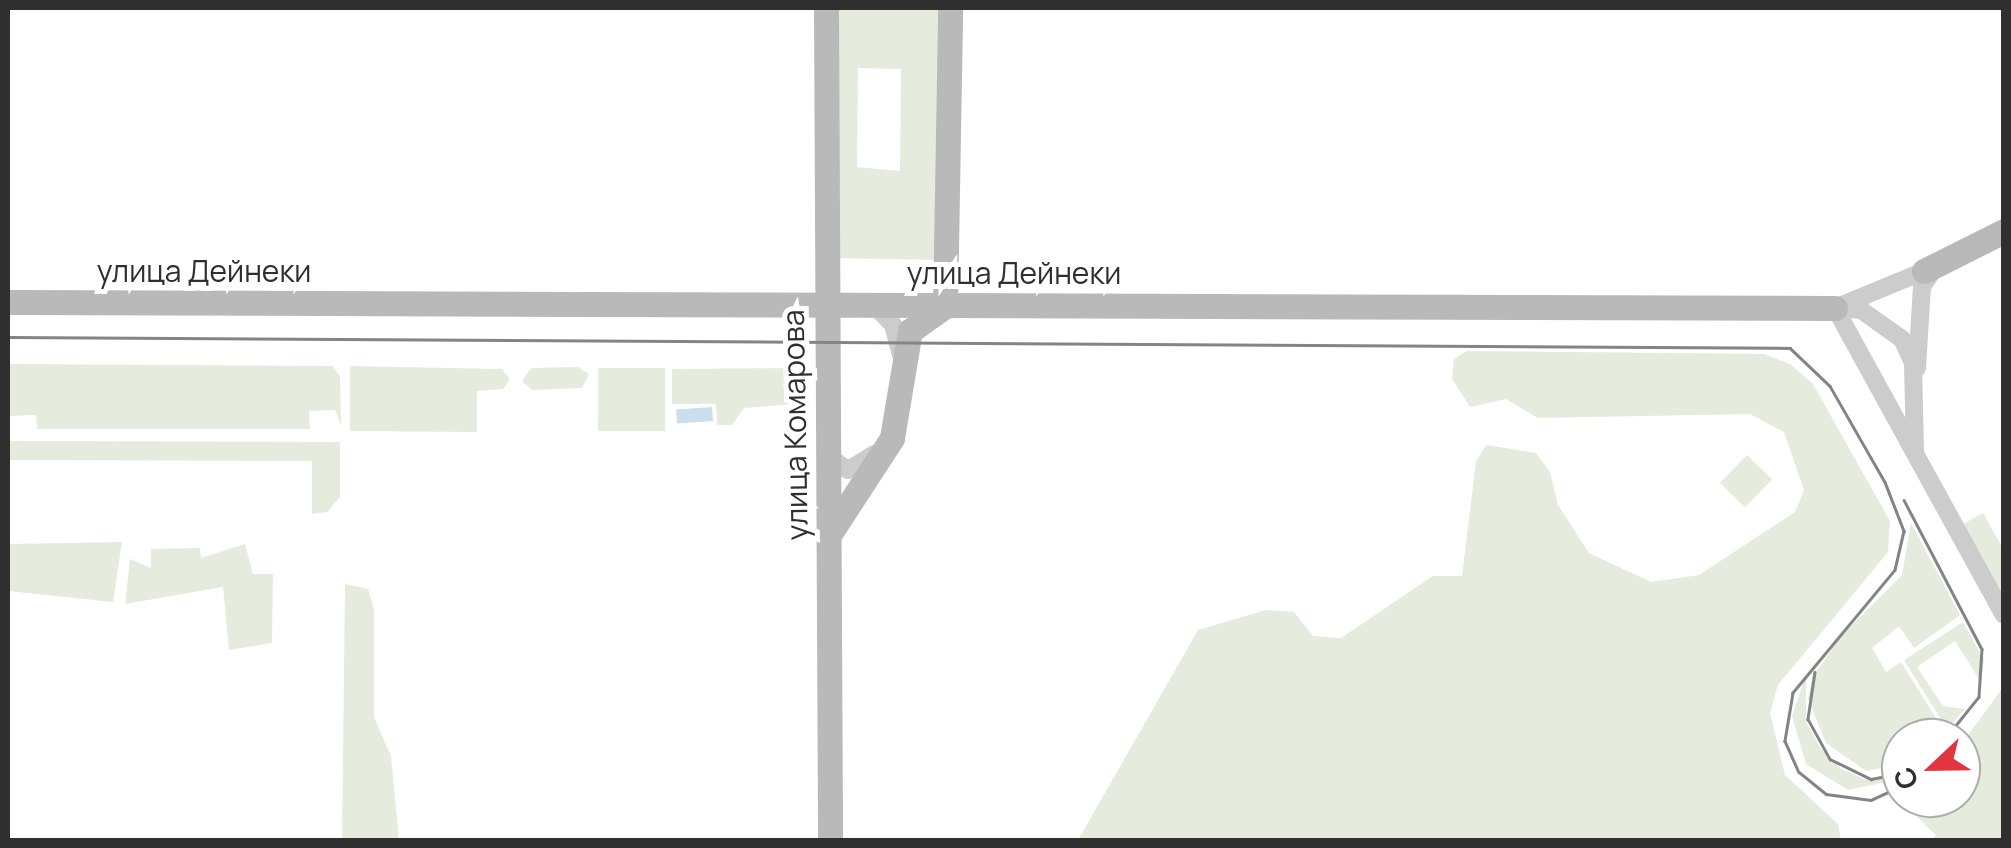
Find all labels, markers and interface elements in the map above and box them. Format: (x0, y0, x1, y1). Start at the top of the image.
street label: улица Дейнеки (97, 253, 311, 289)
street label: улица Дейнеки (907, 255, 1121, 291)
street label: улица Комарова (775, 309, 815, 541)
north arrow (1881, 718, 1981, 818)
text: С (1884, 762, 1927, 795)

